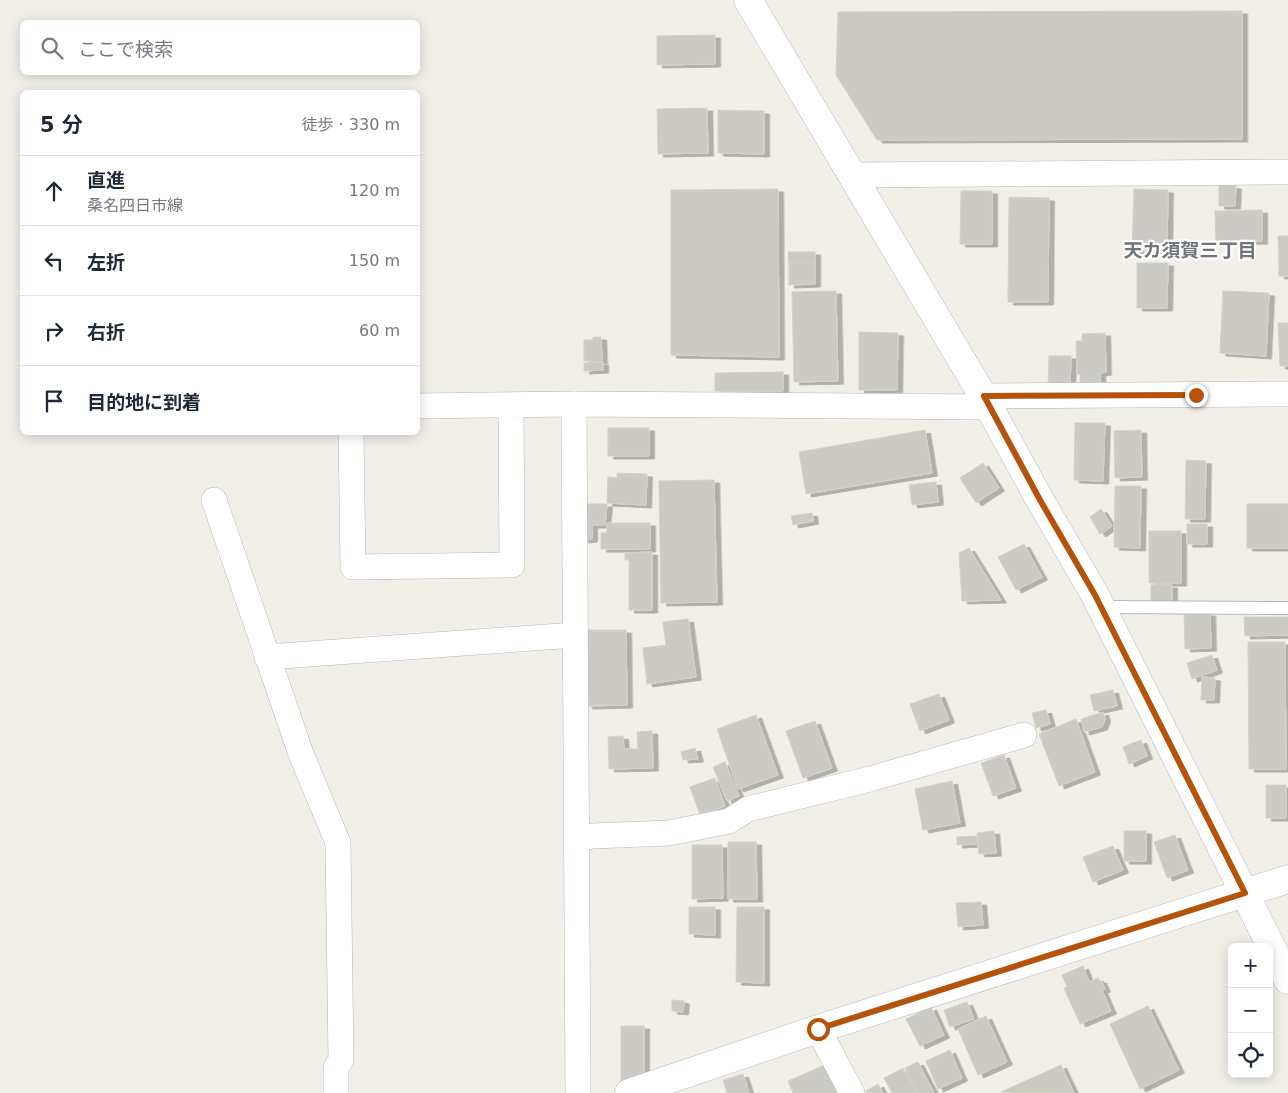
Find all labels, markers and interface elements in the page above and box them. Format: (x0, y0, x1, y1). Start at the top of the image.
search box (20, 20, 420, 75)
icon: search (38, 34, 66, 62)
text: ここで検索 (78, 38, 173, 60)
text: 5 分 (40, 113, 83, 137)
text: 徒歩 · 330 m (302, 115, 400, 134)
text: 直進 (87, 169, 125, 191)
icon: ahead (40, 177, 68, 205)
text: 120 m (349, 181, 400, 200)
text: 桑名四日市線 (87, 196, 183, 215)
district label: 天カ須賀三丁目 (1123, 239, 1257, 261)
icon: left (40, 247, 68, 275)
text: 左折 (87, 251, 125, 273)
text: 150 m (349, 251, 400, 270)
icon: right (40, 317, 68, 345)
text: 右折 (87, 321, 125, 343)
text: 60 m (359, 321, 400, 340)
route end (1185, 384, 1208, 407)
icon: arrive (40, 387, 68, 415)
text: 目的地に到着 (87, 391, 201, 413)
map controls (1228, 943, 1273, 1078)
button: + (1228, 943, 1273, 988)
button: − (1228, 988, 1273, 1033)
route start (807, 1018, 830, 1041)
button: locate (1228, 1033, 1273, 1078)

